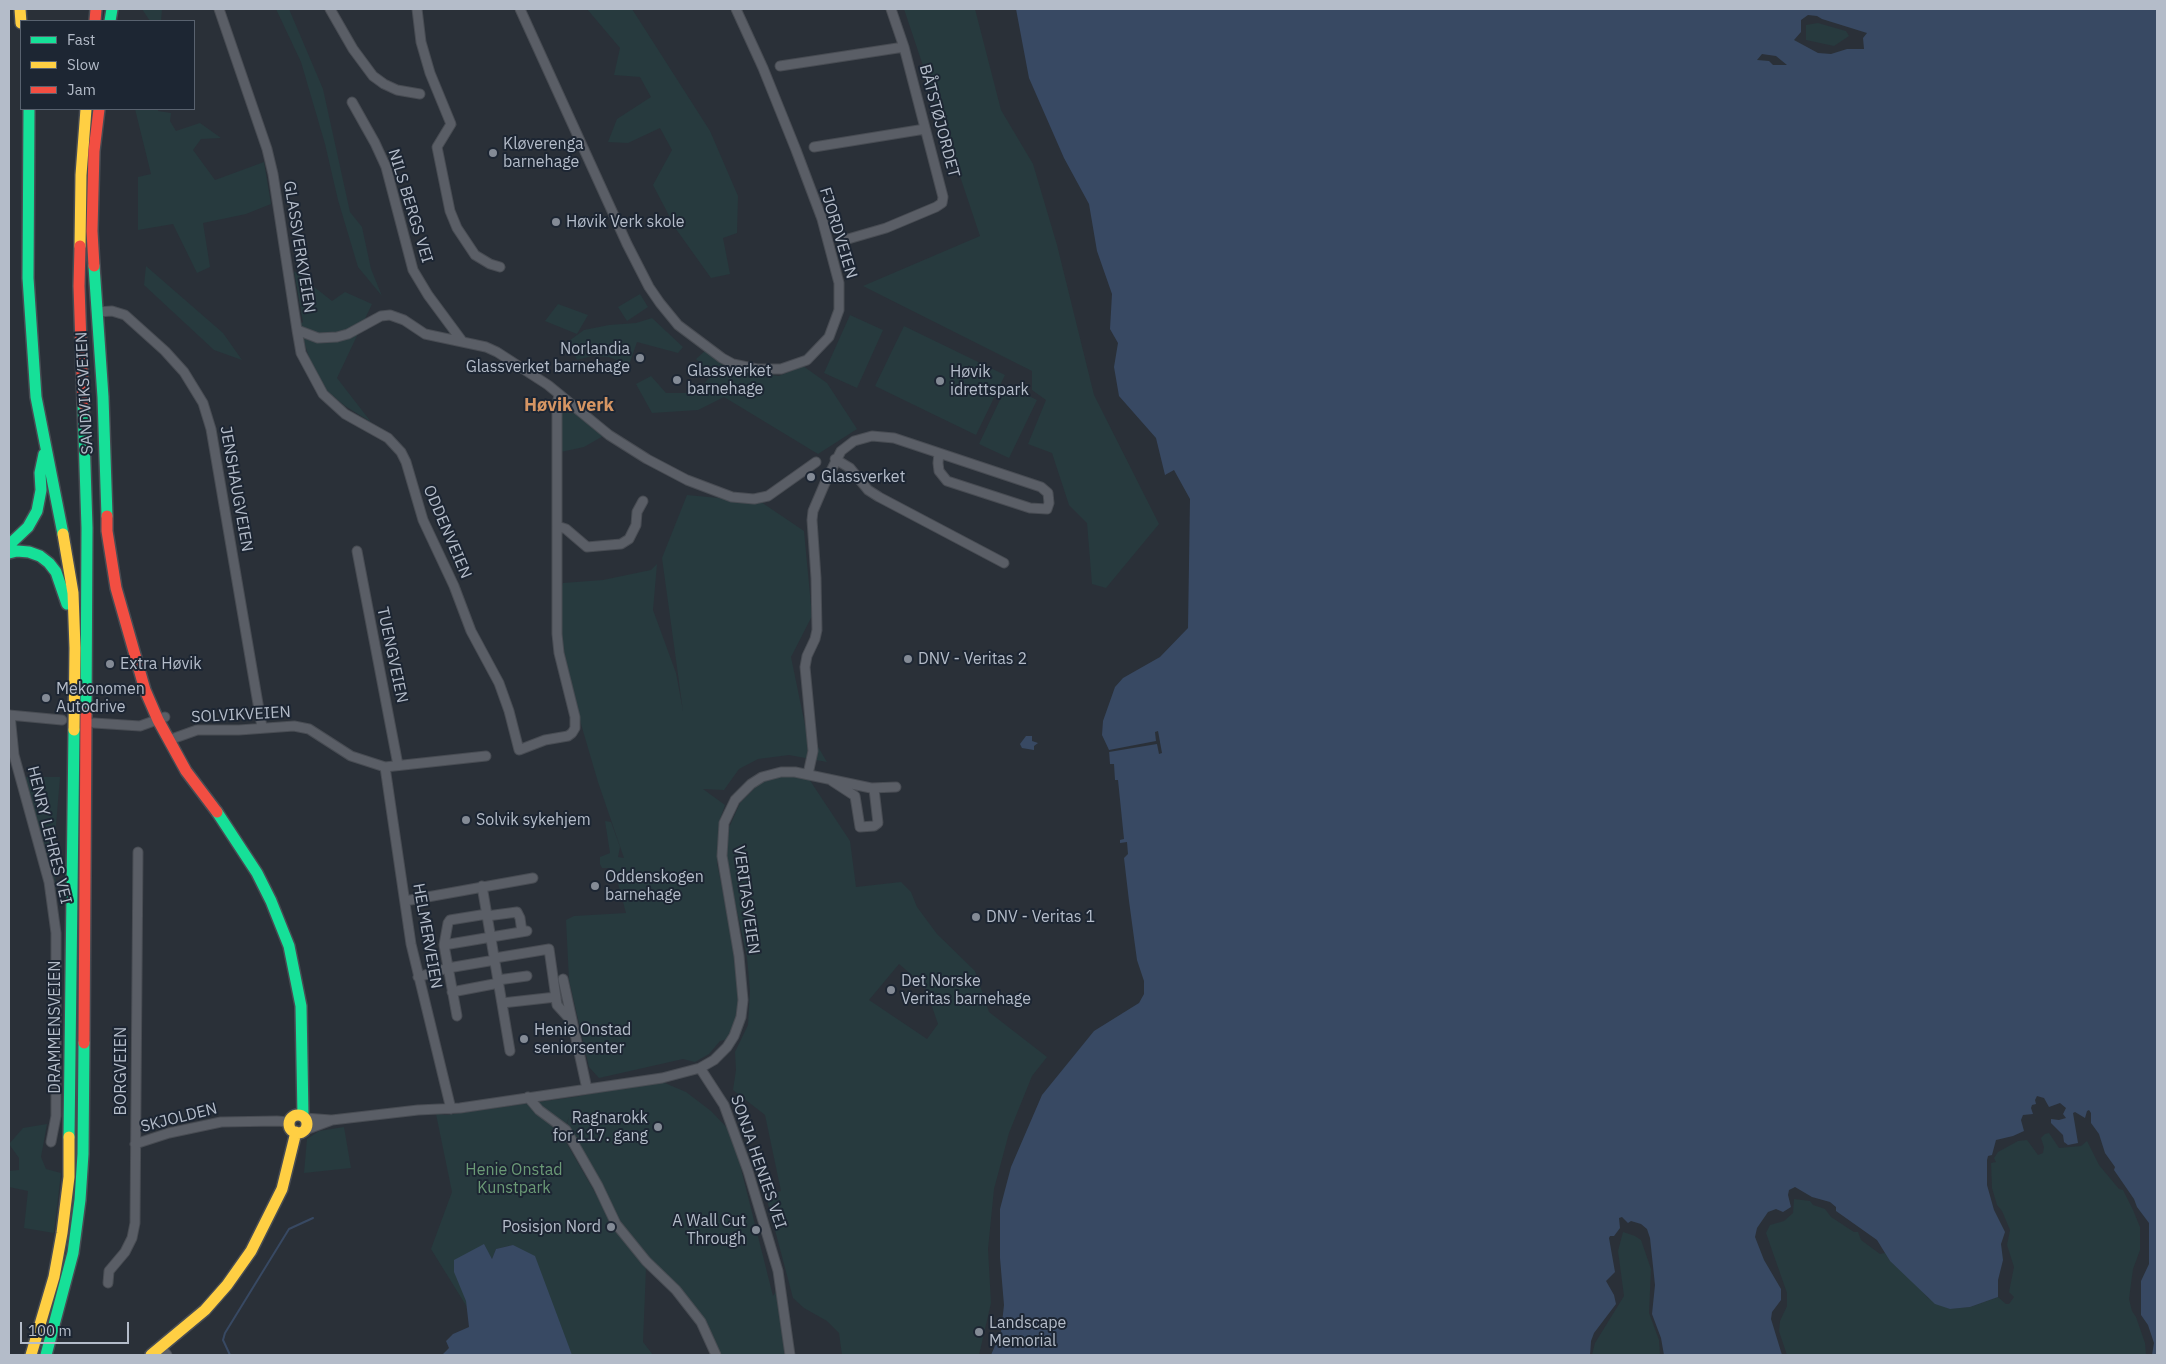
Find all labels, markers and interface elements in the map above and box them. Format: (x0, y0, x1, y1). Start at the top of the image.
legend (20, 20, 195, 110)
text: Fast (67, 30, 95, 49)
text: Slow (67, 55, 100, 74)
street label: BÅTSTØJORDET (915, 62, 963, 180)
text: Jam (67, 80, 96, 99)
place label: Kløverenga barnehage (503, 134, 584, 172)
street label: NILS BERGS VEI (384, 147, 436, 265)
marker: Kløverenga barnehage (487, 147, 499, 159)
street label: GLASSVERKVEIEN (279, 180, 319, 314)
street label: FJORDVEIEN (815, 185, 861, 281)
place label: Høvik Verk skole (566, 212, 685, 232)
marker: Høvik Verk skole (550, 216, 562, 228)
street label: SANDVIKSVEIEN (72, 331, 98, 455)
place label: Norlandia Glassverket barnehage (466, 339, 630, 377)
marker: Norlandia Glassverket barnehage (634, 352, 646, 364)
place label: Glassverket barnehage (687, 361, 771, 399)
place label: Høvik idrettspark (950, 362, 1029, 400)
marker: Glassverket barnehage (671, 374, 683, 386)
marker: Høvik idrettspark (934, 375, 946, 387)
district label: Høvik verk (524, 395, 614, 417)
street label: JENSHAUGVEIEN (215, 425, 257, 553)
place label: Glassverket (821, 467, 905, 487)
marker: Glassverket (805, 471, 817, 483)
street label: ODDENVEIEN (419, 482, 475, 582)
street label: TUENGVEIEN (372, 605, 412, 705)
place label: DNV - Veritas 2 (918, 649, 1027, 669)
marker: DNV - Veritas 2 (902, 653, 914, 665)
place label: Extra Høvik (120, 654, 202, 674)
marker: Extra Høvik (104, 658, 116, 670)
place label: Mekonomen Autodrive (56, 679, 145, 717)
marker: Mekonomen Autodrive (40, 692, 52, 704)
street label: SOLVIKVEIEN (191, 703, 291, 727)
street label: HENRY LEHRES VEI (23, 764, 75, 906)
place label: Solvik sykehjem (476, 810, 591, 830)
marker: Solvik sykehjem (460, 814, 472, 826)
street label: VERITASVEIEN (729, 845, 763, 955)
place label: Oddenskogen barnehage (605, 867, 704, 905)
marker: Oddenskogen barnehage (589, 880, 601, 892)
street label: HELMERVEIEN (408, 882, 446, 990)
place label: DNV - Veritas 1 (986, 907, 1095, 927)
marker: DNV - Veritas 1 (970, 911, 982, 923)
street label: DRAMMENSVEIEN (45, 960, 65, 1094)
place label: Det Norske Veritas barnehage (901, 971, 1031, 1009)
marker: Det Norske Veritas barnehage (885, 984, 897, 996)
place label: Henie Onstad seniorsenter (534, 1020, 631, 1058)
street label: BORGVEIEN (111, 1027, 131, 1115)
marker: Henie Onstad seniorsenter (518, 1033, 530, 1045)
street label: SONJA HENIES VEI (726, 1093, 790, 1231)
street label: SKJOLDEN (139, 1099, 219, 1137)
place label: Ragnarokk for 117. gang (553, 1108, 648, 1146)
marker: Ragnarokk for 117. gang (652, 1121, 664, 1133)
park label: Henie Onstad Kunstpark (465, 1160, 563, 1198)
place label: A Wall Cut Through (672, 1211, 746, 1249)
place label: Posisjon Nord (502, 1217, 601, 1237)
marker: Posisjon Nord (605, 1221, 617, 1233)
marker: A Wall Cut Through (750, 1224, 762, 1236)
scale bar (22, 1312, 131, 1344)
place label: Landscape Memorial (989, 1313, 1066, 1351)
text: 100 m (28, 1321, 72, 1340)
marker: Landscape Memorial (973, 1326, 985, 1338)

